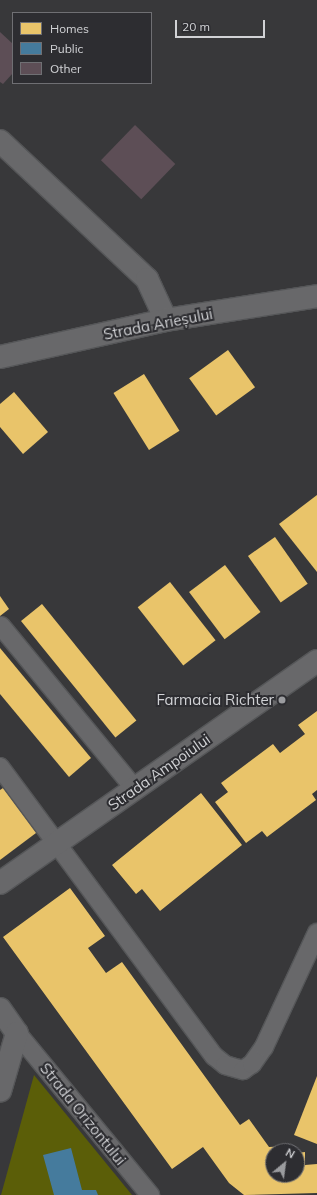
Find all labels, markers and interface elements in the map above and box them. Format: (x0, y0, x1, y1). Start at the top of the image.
legend (12, 12, 152, 84)
scale bar (177, 12, 267, 38)
text: 20 m (182, 19, 210, 34)
text: Homes (50, 21, 89, 36)
text: Public (50, 41, 84, 56)
text: Other (50, 61, 81, 76)
street label: Strada Arieșului (102, 305, 214, 343)
place label: Farmacia Richter (156, 691, 274, 709)
marker: Farmacia Richter (277, 695, 287, 705)
street label: Strada Ampoiului (104, 730, 214, 814)
street label: Strada Orizontului (36, 1059, 130, 1169)
north arrow (265, 1143, 305, 1183)
text: N (283, 1145, 297, 1162)

